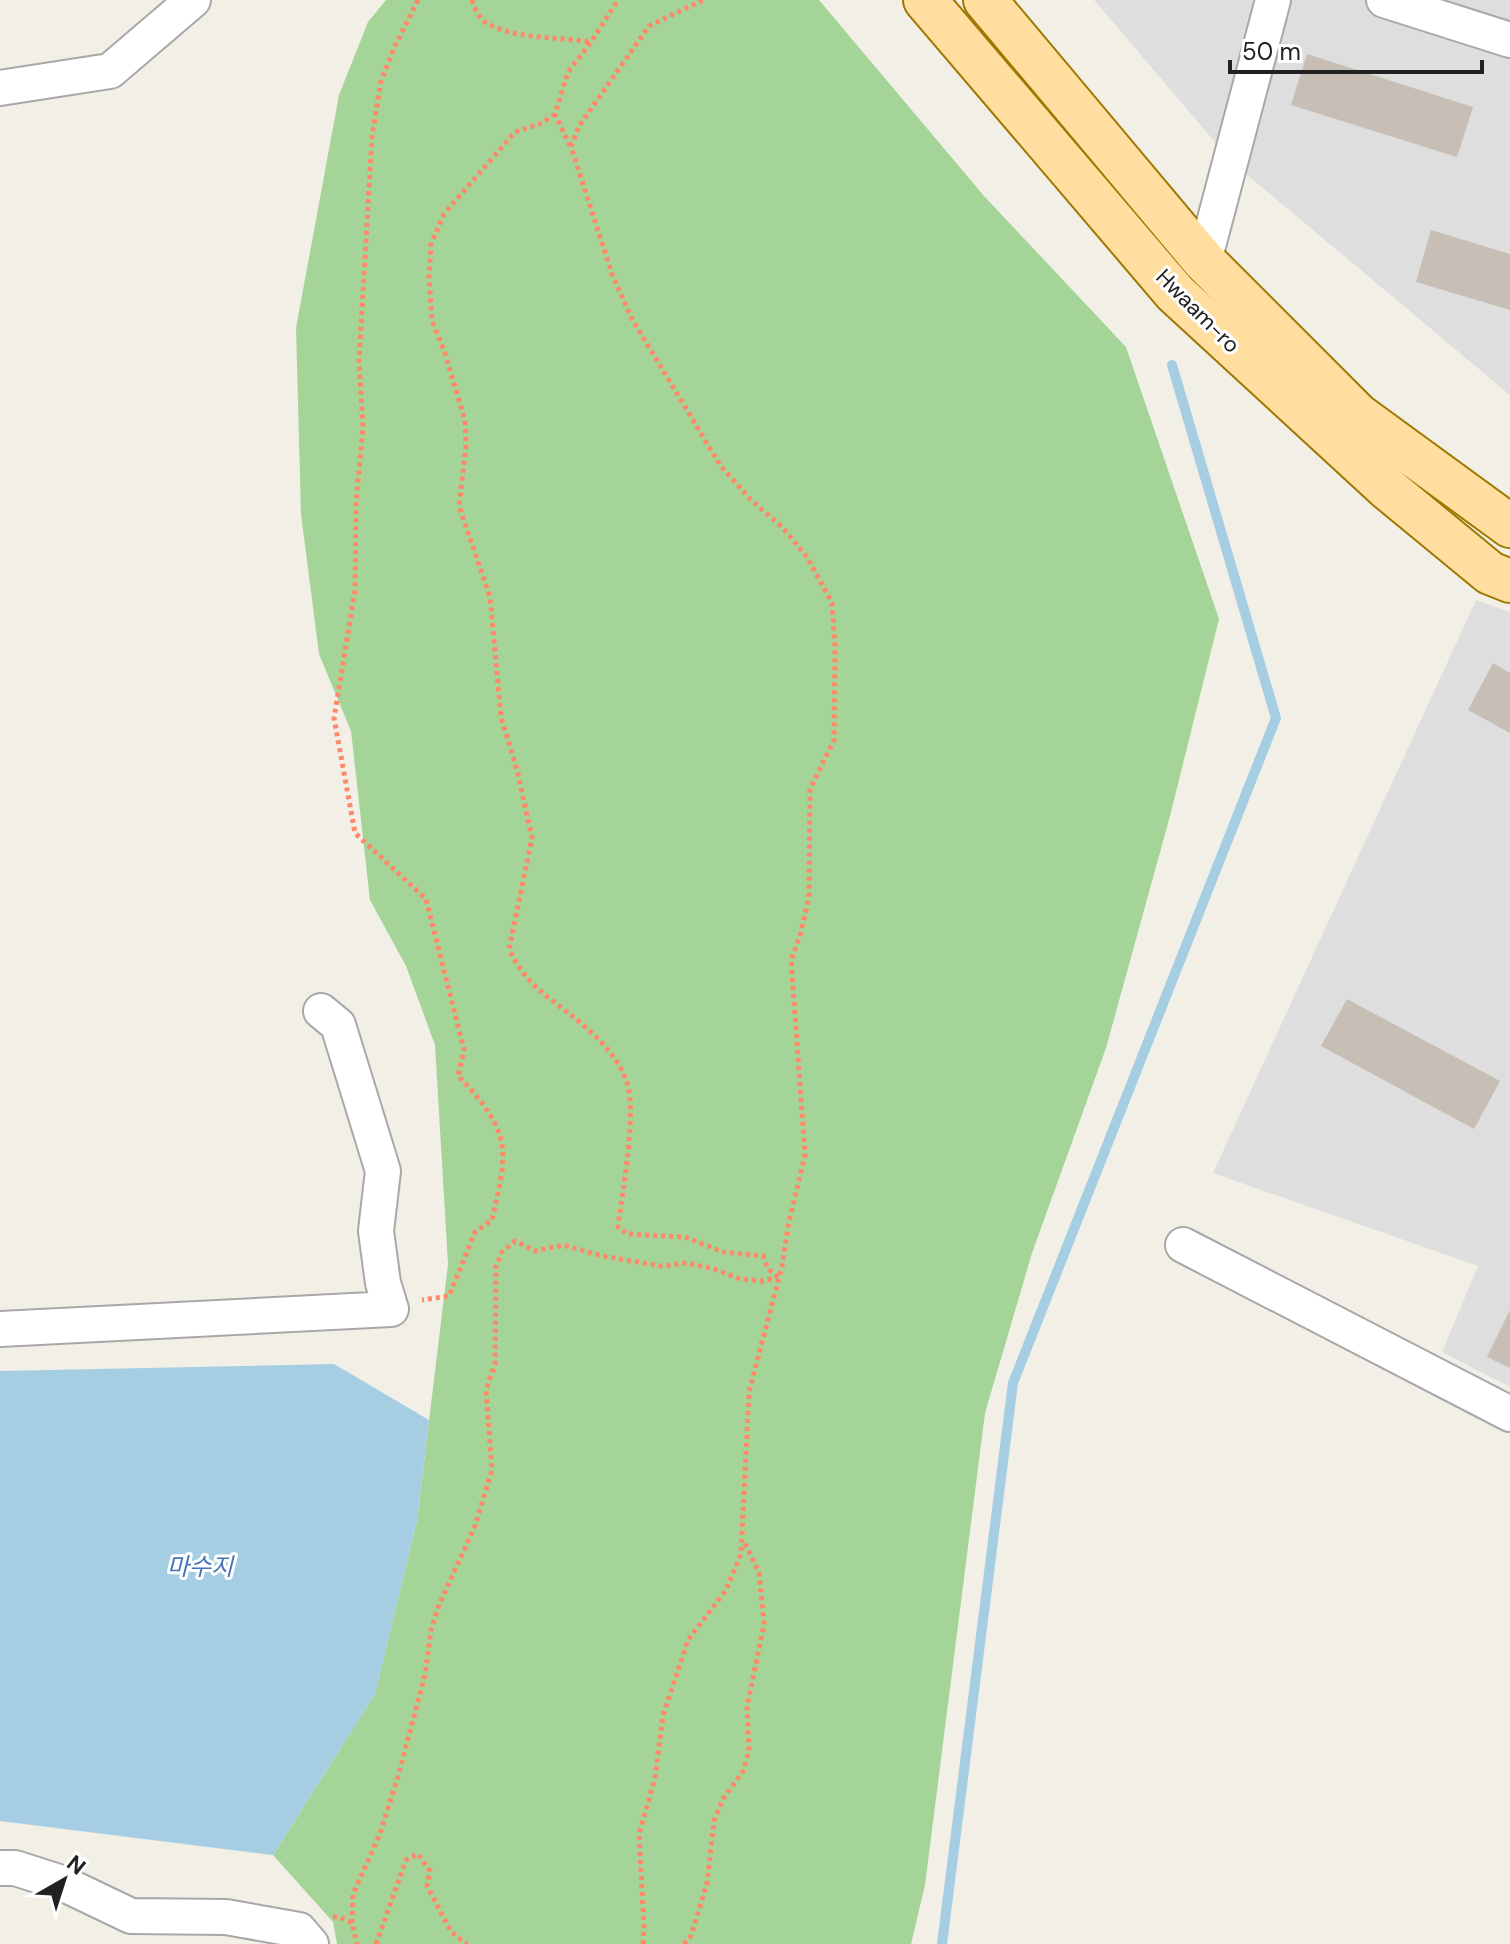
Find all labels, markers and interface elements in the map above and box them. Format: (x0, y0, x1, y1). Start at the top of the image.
scale bar (1230, 24, 1482, 74)
text: 50 m (1242, 36, 1301, 67)
street label: Hwaam-ro (1150, 263, 1246, 359)
water label: 마수지 (167, 1551, 235, 1582)
north arrow (24, 1840, 104, 1920)
text: N (61, 1849, 92, 1881)

